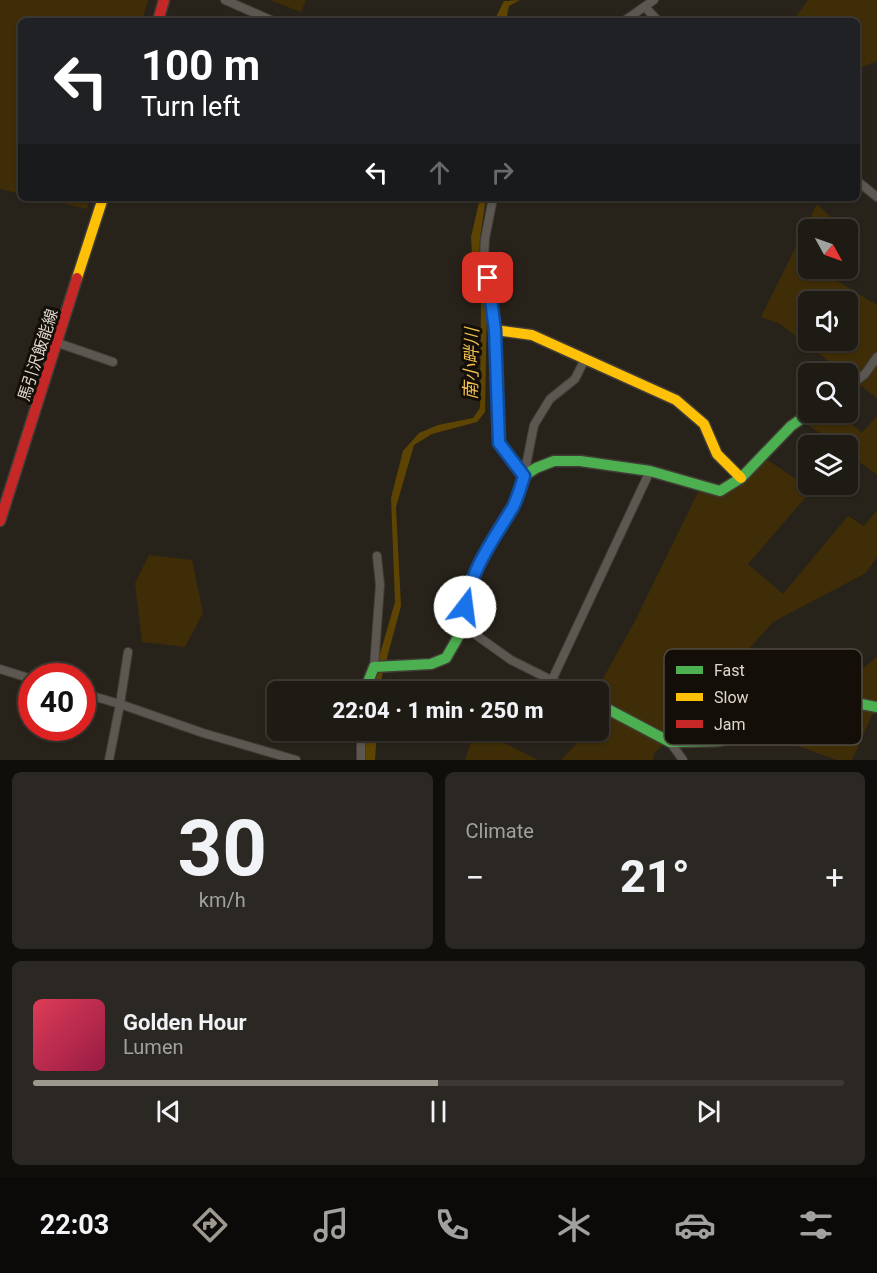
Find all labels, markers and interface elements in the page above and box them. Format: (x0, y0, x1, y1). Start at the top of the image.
text: 100 m (141, 41, 260, 90)
icon: left (42, 42, 120, 120)
text: Turn left (141, 91, 241, 123)
icon: left (360, 156, 393, 189)
icon: ahead (423, 156, 456, 189)
icon: right (486, 156, 519, 189)
north arrow (798, 219, 858, 279)
map controls (798, 219, 858, 495)
pin (462, 252, 513, 303)
icon: arrive (471, 261, 504, 294)
button: sound (798, 291, 858, 351)
street label: 馬引沢飯能線 (14, 306, 62, 404)
water label: 南小畔川 (460, 326, 482, 400)
button: search (798, 363, 858, 423)
button: layers (798, 435, 858, 495)
position arrow (433, 575, 497, 639)
legend (664, 649, 862, 745)
text: Fast (714, 661, 745, 680)
speed limit sign: 40 (18, 663, 96, 741)
text: Slow (714, 688, 749, 707)
text: 22:04 · 1 min · 250 m (333, 698, 543, 723)
text: Jam (714, 715, 746, 734)
text: 30 (177, 803, 267, 894)
text: Climate (466, 819, 534, 843)
text: 21° (620, 850, 690, 903)
text: − (466, 858, 484, 897)
text: + (825, 858, 844, 897)
text: km/h (199, 888, 246, 912)
text: Golden Hour (123, 1010, 247, 1035)
text: Lumen (123, 1035, 184, 1059)
icon: previous (152, 1095, 185, 1128)
icon: pause (422, 1095, 455, 1128)
icon: next (692, 1095, 725, 1128)
icon: directions (189, 1204, 231, 1246)
icon: music (310, 1204, 352, 1246)
icon: phone (431, 1204, 473, 1246)
icon: climate (553, 1204, 595, 1246)
icon: car (674, 1204, 716, 1246)
icon: filters (795, 1204, 837, 1246)
text: 22:03 (40, 1209, 109, 1241)

